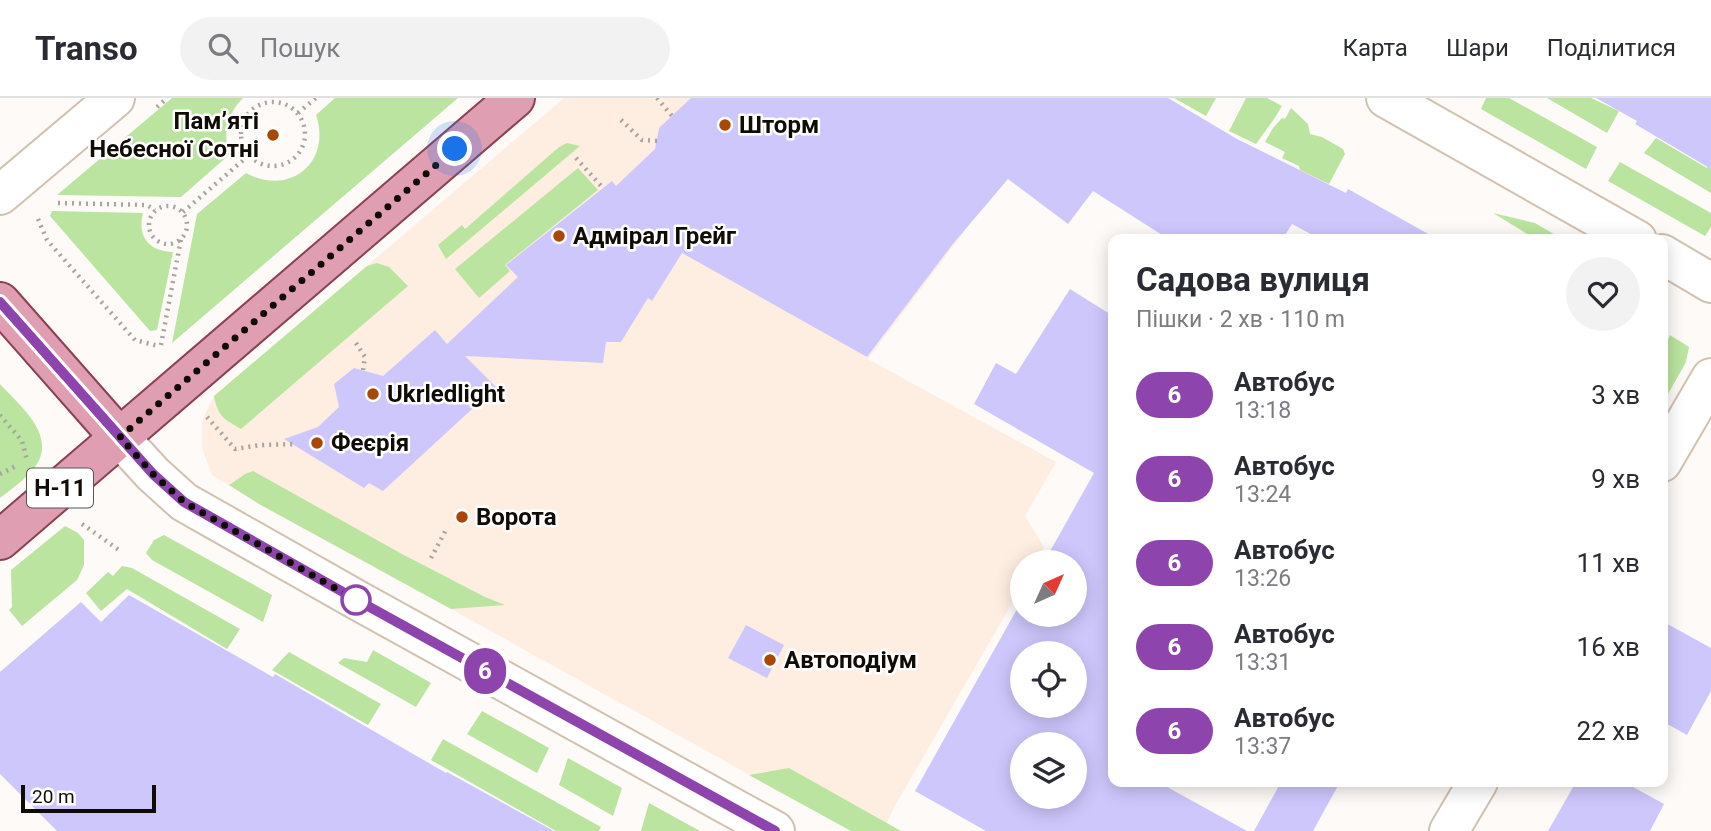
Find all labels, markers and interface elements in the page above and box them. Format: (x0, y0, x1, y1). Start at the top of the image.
search box (180, 17, 670, 80)
text: Transo (35, 29, 138, 68)
icon: search (204, 29, 242, 67)
text: Пошук (260, 33, 340, 63)
text: Карта (1342, 34, 1408, 62)
text: Шари (1446, 34, 1509, 62)
text: Поділитися (1547, 34, 1676, 62)
place label: Пам’яті Небесної Сотні (89, 107, 259, 163)
place label: Шторм (739, 111, 819, 139)
marker: Шторм (717, 117, 733, 133)
marker: Пам’яті Небесної Сотні (265, 127, 281, 143)
your location (437, 131, 472, 166)
place label: Адмірал Грейг (573, 222, 736, 250)
marker: Адмірал Грейг (551, 228, 567, 244)
button: heart (1566, 257, 1640, 331)
text: Садова вулиця (1136, 260, 1370, 299)
text: Пішки · 2 хв · 110 m (1136, 306, 1345, 333)
text: Автобус (1234, 367, 1335, 397)
place label: Ukrledlight (387, 380, 505, 408)
text: 3 хв (1591, 380, 1640, 410)
text: 6 (1168, 381, 1181, 409)
marker: Ukrledlight (365, 386, 381, 402)
text: 13:18 (1234, 397, 1291, 424)
place label: Феєрія (331, 429, 409, 457)
marker: Феєрія (309, 435, 325, 451)
text: Автобус (1234, 451, 1335, 481)
text: 9 хв (1591, 464, 1640, 494)
text: 6 (1168, 465, 1181, 493)
road number: Н-11 (27, 468, 93, 508)
text: 13:24 (1234, 481, 1291, 508)
place label: Ворота (476, 503, 557, 531)
marker: Ворота (454, 509, 470, 525)
text: Автобус (1234, 535, 1335, 565)
text: 11 хв (1577, 548, 1640, 578)
text: 6 (1168, 549, 1181, 577)
north arrow (1010, 550, 1087, 626)
map controls (1010, 550, 1087, 809)
text: 13:26 (1234, 565, 1291, 592)
unlabelled marker (341, 585, 371, 615)
text: Автобус (1234, 619, 1335, 649)
text: 16 хв (1577, 632, 1640, 662)
text: 6 (1168, 633, 1181, 661)
button: locate (1010, 641, 1087, 718)
place label: Автоподіум (784, 646, 917, 674)
line badge: 6 (462, 648, 508, 694)
text: 13:31 (1234, 649, 1291, 676)
marker: Автоподіум (762, 652, 778, 668)
text: 6 (478, 657, 492, 685)
text: Автобус (1234, 703, 1335, 733)
text: 22 хв (1577, 716, 1640, 746)
text: 6 (1168, 717, 1181, 745)
button: layers (1010, 732, 1087, 809)
text: 13:37 (1234, 733, 1291, 760)
scale bar (21, 782, 156, 814)
text: 20 m (32, 785, 75, 808)

